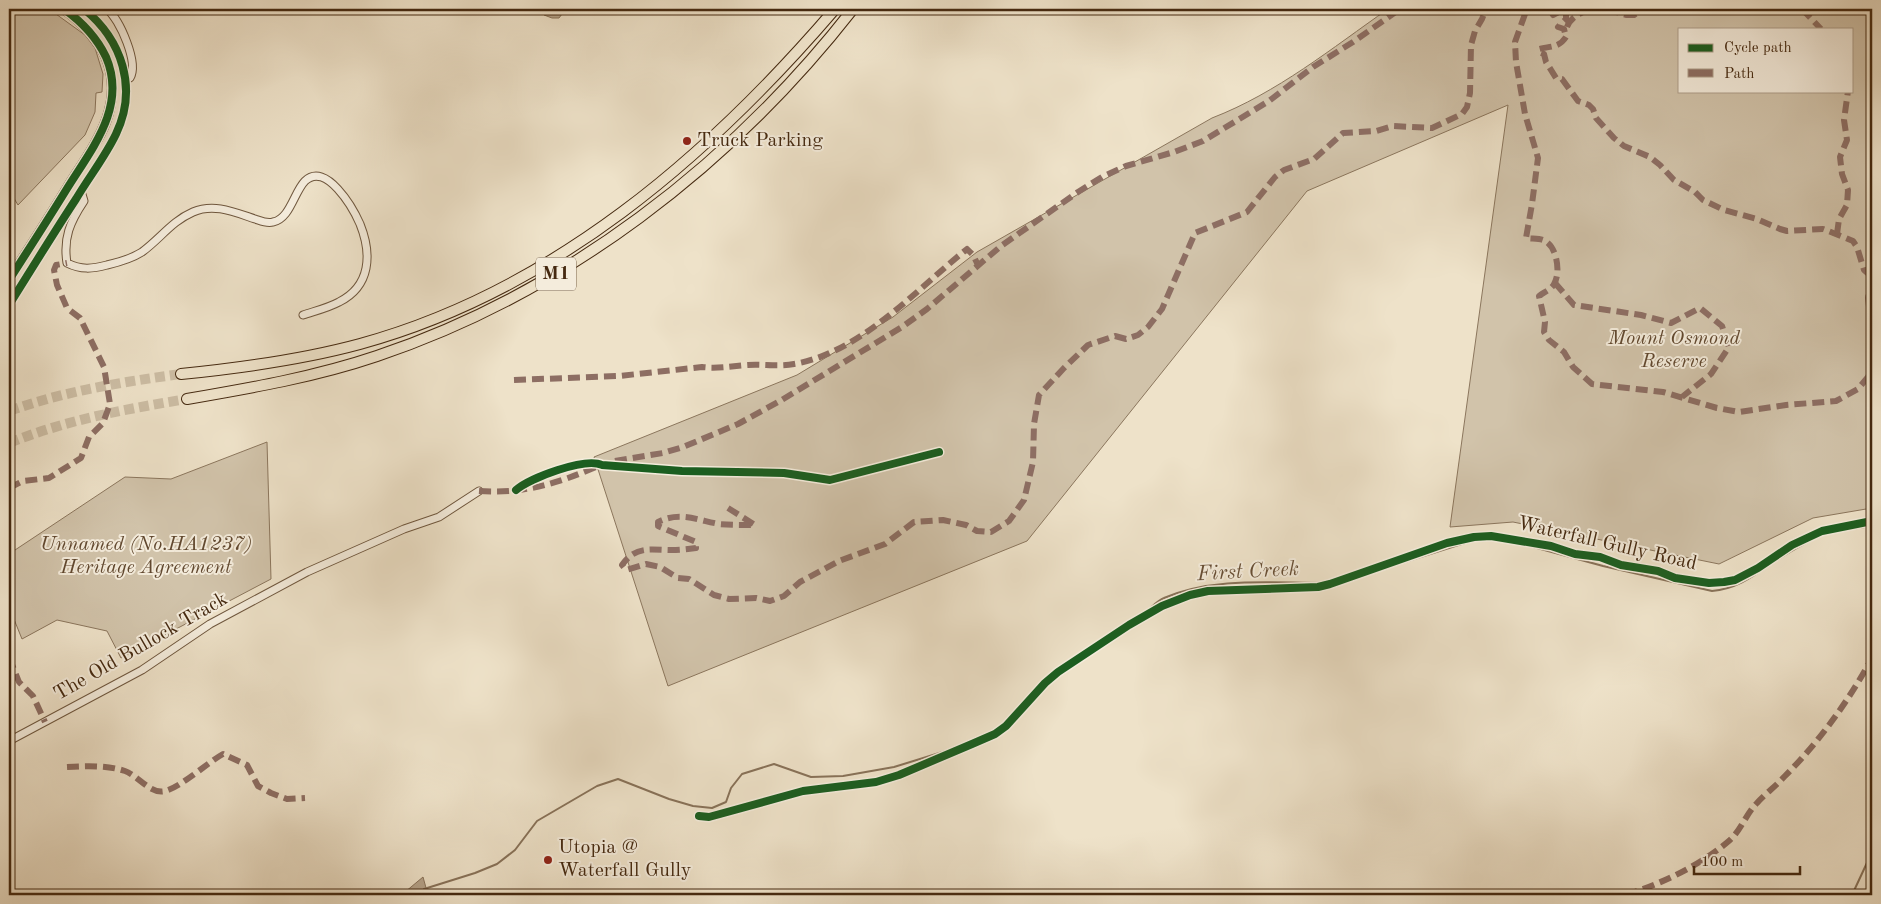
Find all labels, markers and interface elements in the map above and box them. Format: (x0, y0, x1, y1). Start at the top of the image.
legend (1678, 28, 1854, 92)
text: Cycle path (1724, 41, 1792, 56)
text: Path (1724, 67, 1754, 82)
place label: Truck Parking (697, 131, 823, 151)
marker: Truck Parking (681, 135, 693, 147)
road number: M1 (536, 258, 576, 290)
park label: Mount Osmond Reserve (1607, 329, 1740, 372)
street label: Waterfall Gully Road (1515, 514, 1699, 574)
park label: Unnamed (No.HA1237) Heritage Agreement (40, 535, 252, 578)
water label: First Creek (1195, 559, 1300, 585)
street label: The Old Bullock Track (51, 589, 231, 705)
place label: Utopia @ Waterfall Gully (558, 838, 692, 881)
scale bar (1694, 844, 1800, 876)
marker: Utopia @ Waterfall Gully (542, 854, 554, 866)
text: 100 m (1701, 855, 1743, 870)

